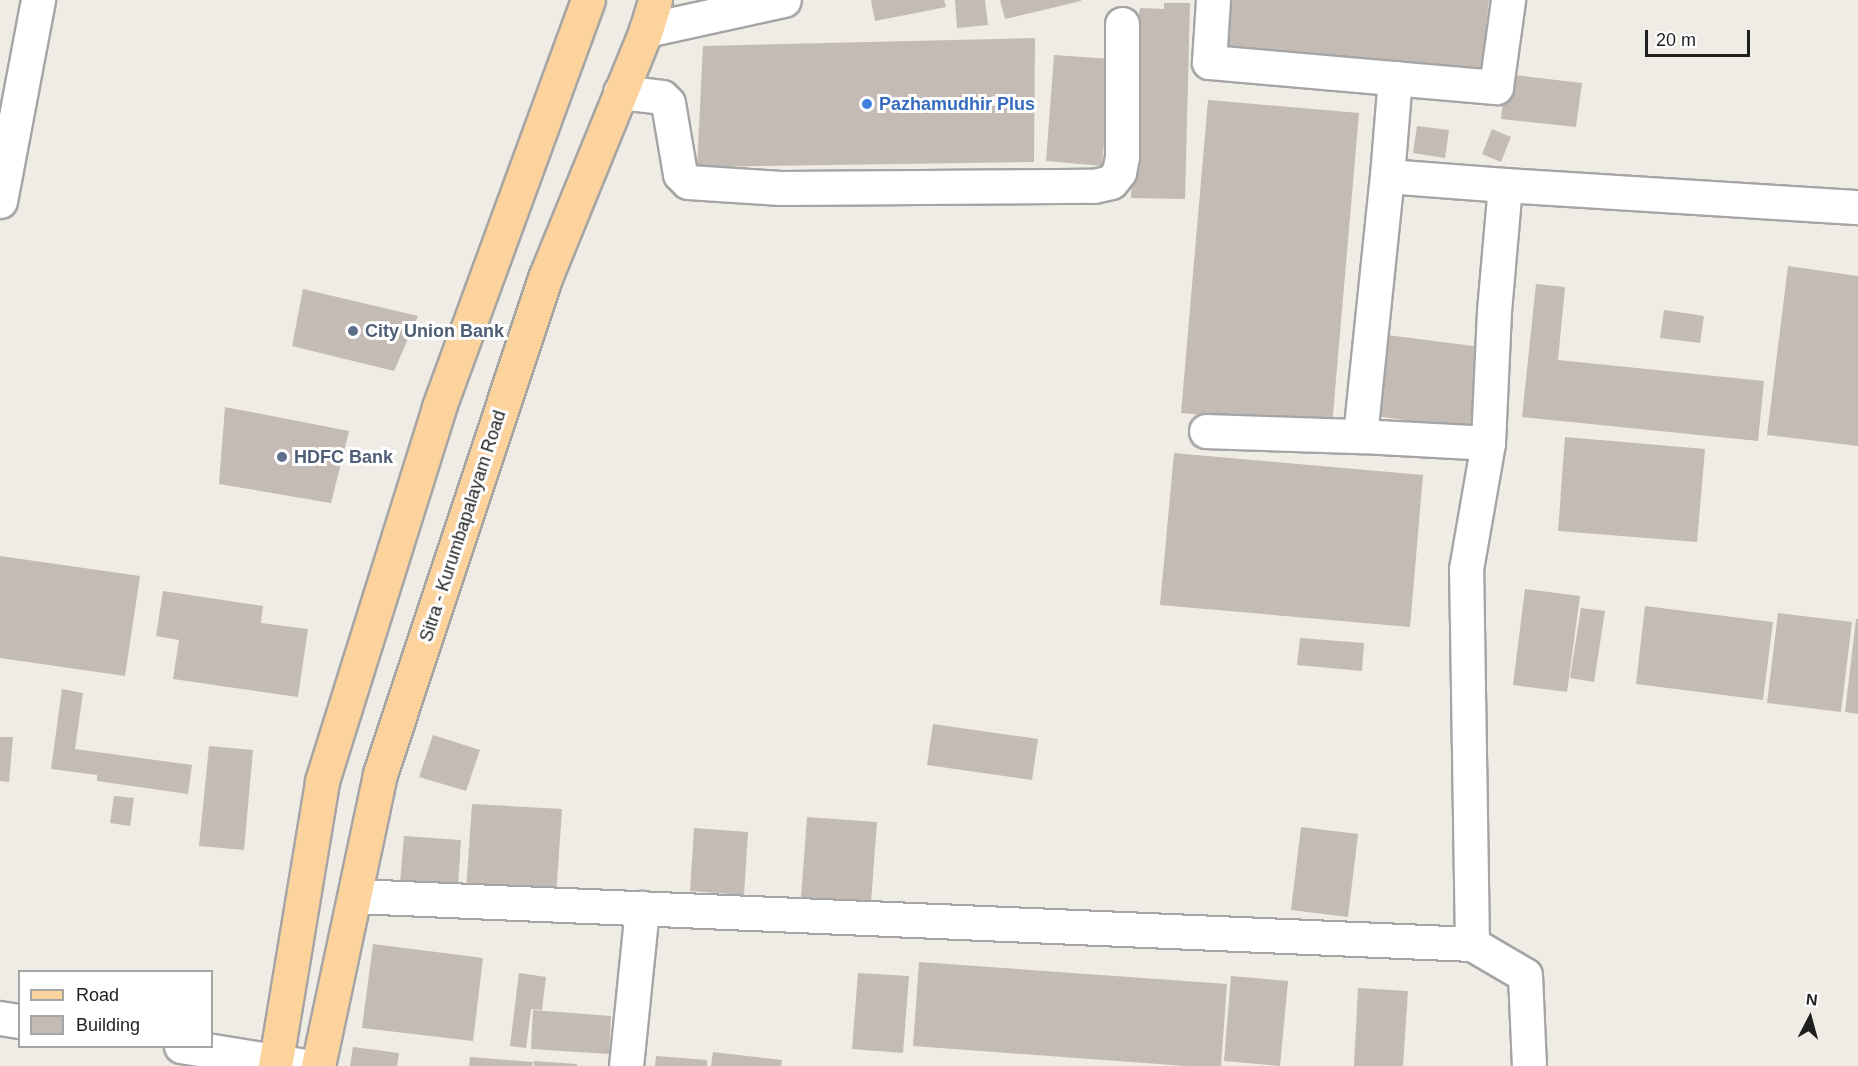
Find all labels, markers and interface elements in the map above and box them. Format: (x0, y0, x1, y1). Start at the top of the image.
scale bar (1648, 18, 1753, 56)
text: 20 m (1656, 30, 1696, 50)
place label: Pazhamudhir Plus (879, 93, 1035, 115)
marker: Pazhamudhir Plus (860, 97, 874, 111)
place label: City Union Bank (365, 320, 504, 342)
marker: City Union Bank (346, 324, 360, 338)
street label: Sitra - Kurumbapalayam Road (415, 408, 511, 644)
place label: HDFC Bank (294, 446, 393, 468)
marker: HDFC Bank (275, 450, 289, 464)
legend (18, 970, 213, 1048)
text: Road (76, 985, 119, 1005)
north arrow (1780, 988, 1840, 1048)
text: N (1805, 991, 1819, 1009)
text: Building (76, 1015, 140, 1035)

